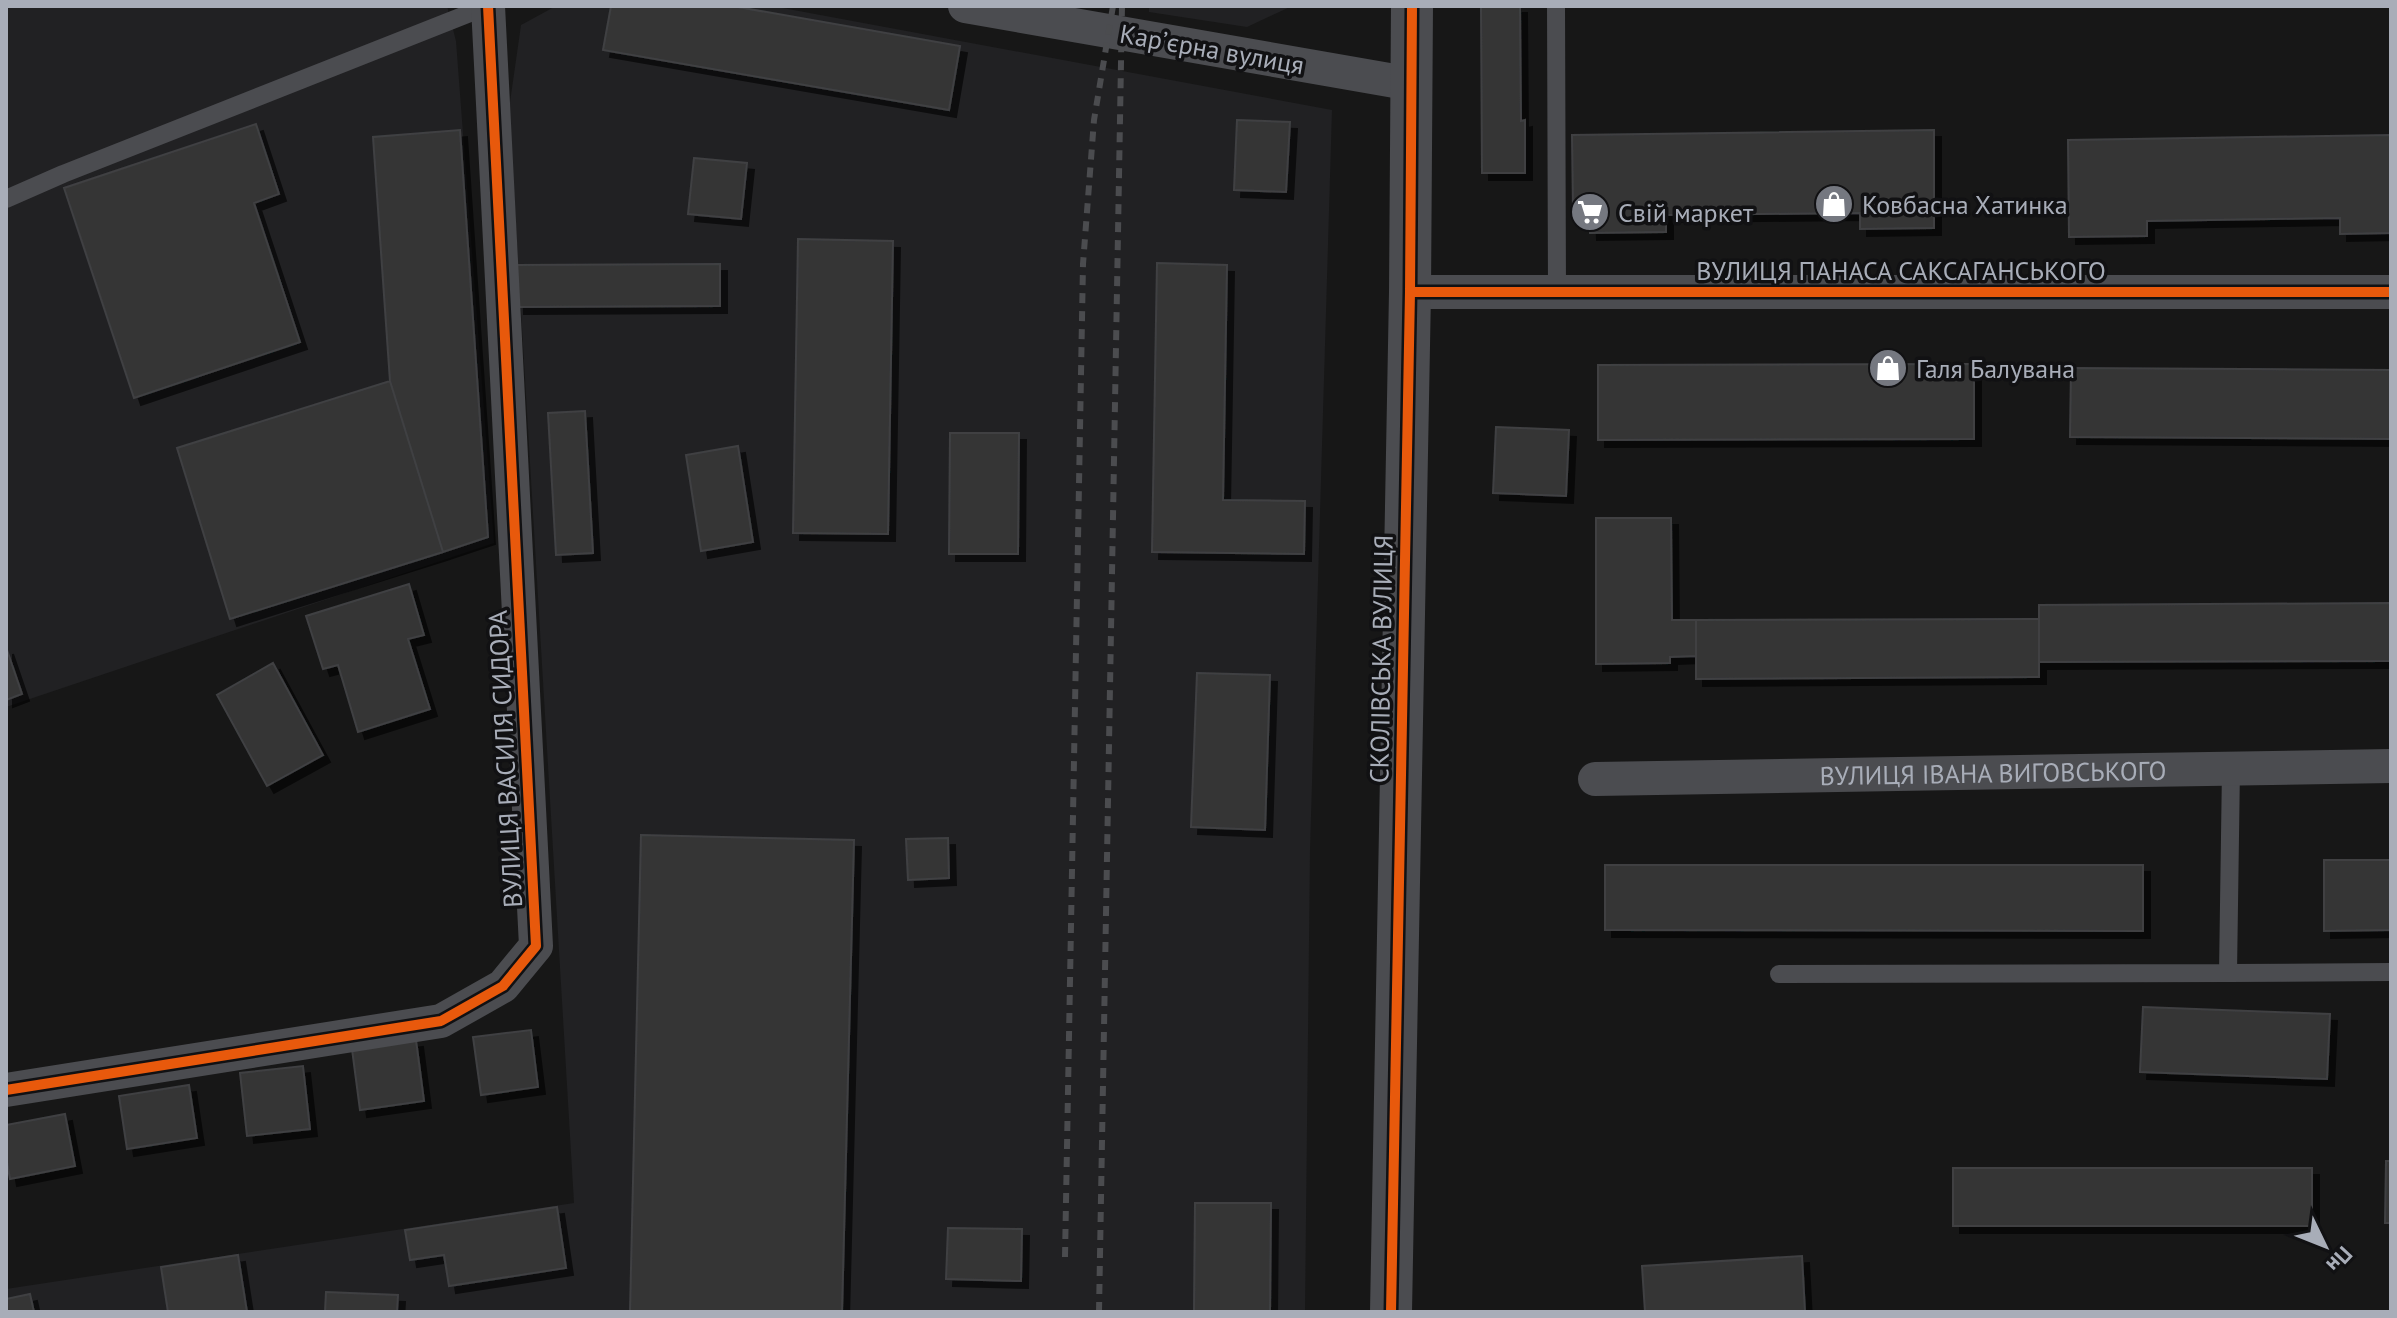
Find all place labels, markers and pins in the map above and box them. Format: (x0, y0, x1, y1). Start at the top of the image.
shop icon: Ковбасна Хатинка (1813, 183, 1855, 225)
place label: Ковбасна Хатинка (1862, 188, 2068, 221)
supermarket icon: Свій маркет (1569, 191, 1611, 233)
place label: Свій маркет (1618, 196, 1754, 229)
shop icon: Галя Балувана (1867, 347, 1909, 389)
place label: Галя Балувана (1916, 352, 2075, 385)

